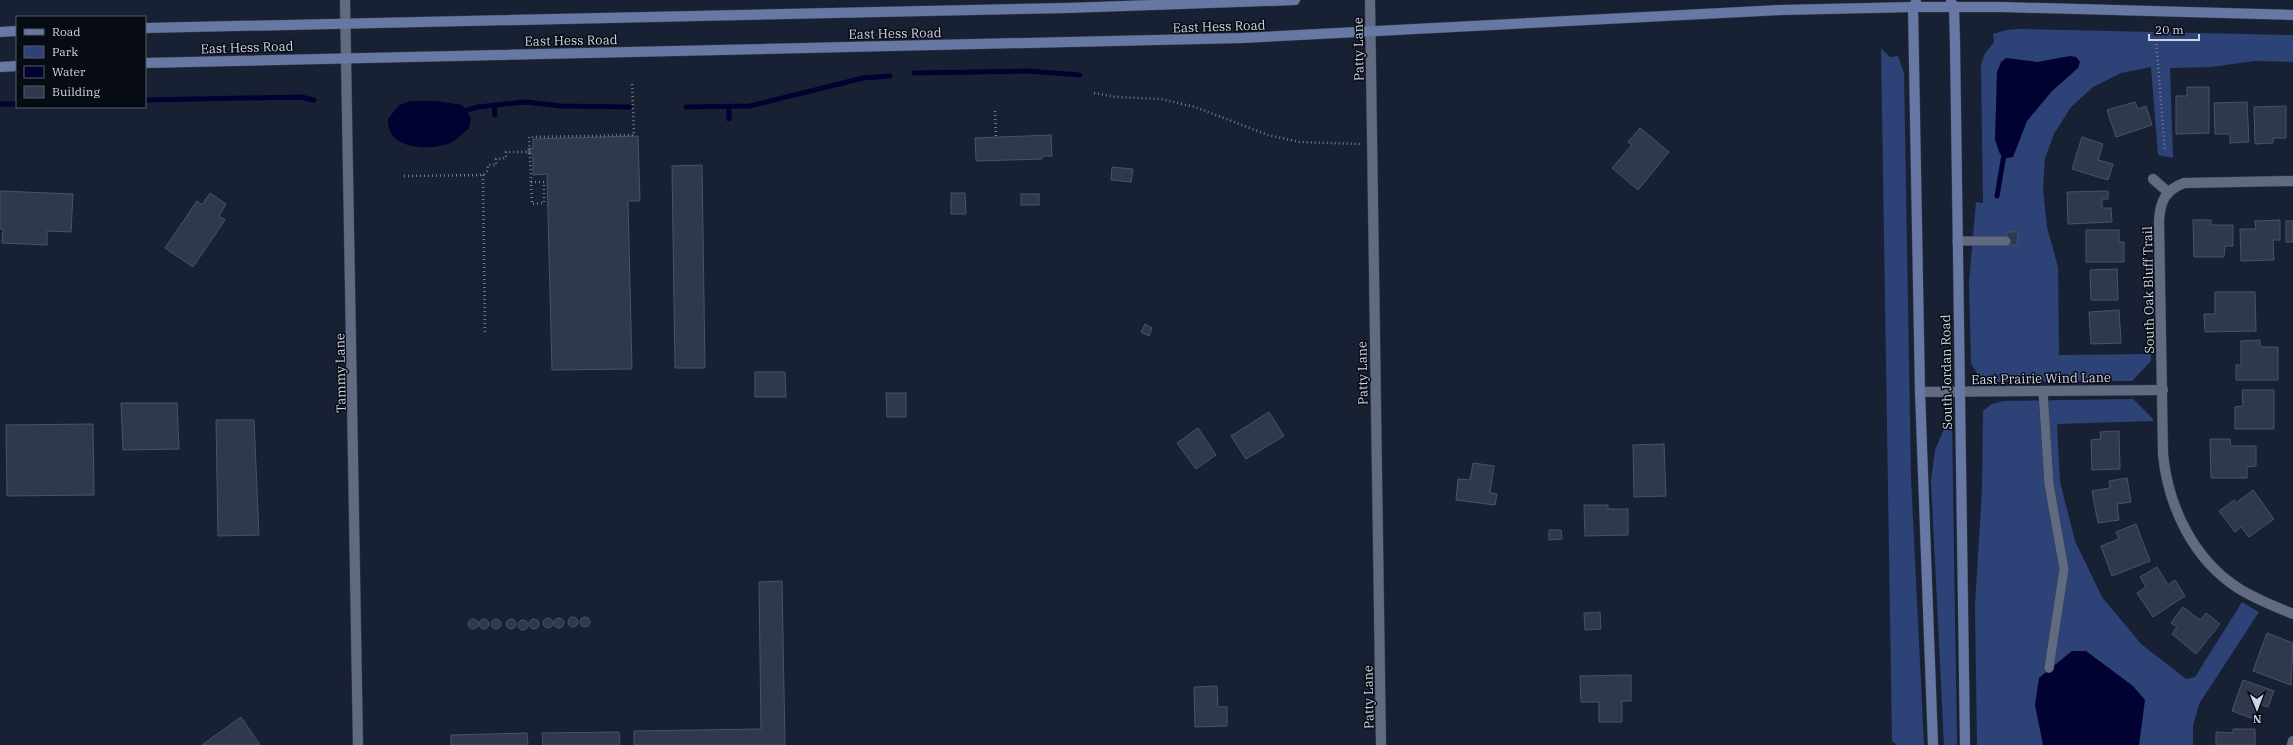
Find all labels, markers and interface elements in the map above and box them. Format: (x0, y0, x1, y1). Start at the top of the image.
legend (16, 16, 146, 108)
street label: East Hess Road (1172, 16, 1266, 37)
scale bar (2149, 16, 2199, 42)
street label: Patty Lane (1349, 17, 1368, 81)
text: 20 m (2155, 22, 2184, 37)
text: Road (52, 24, 81, 39)
street label: East Hess Road (848, 24, 942, 43)
street label: East Hess Road (524, 31, 618, 50)
street label: East Hess Road (200, 37, 294, 58)
text: Park (52, 44, 78, 59)
text: Water (52, 64, 86, 79)
text: Building (52, 84, 100, 99)
street label: South Oak Bluff Trail (2139, 226, 2158, 354)
street label: South Jordan Road (1937, 314, 1956, 430)
street label: Tammy Lane (331, 333, 350, 413)
street label: Patty Lane (1353, 341, 1372, 405)
street label: East Prairie Wind Lane (1971, 369, 2111, 388)
street label: Patty Lane (1359, 665, 1378, 729)
north arrow (2237, 689, 2277, 729)
text: N (2252, 712, 2262, 726)

